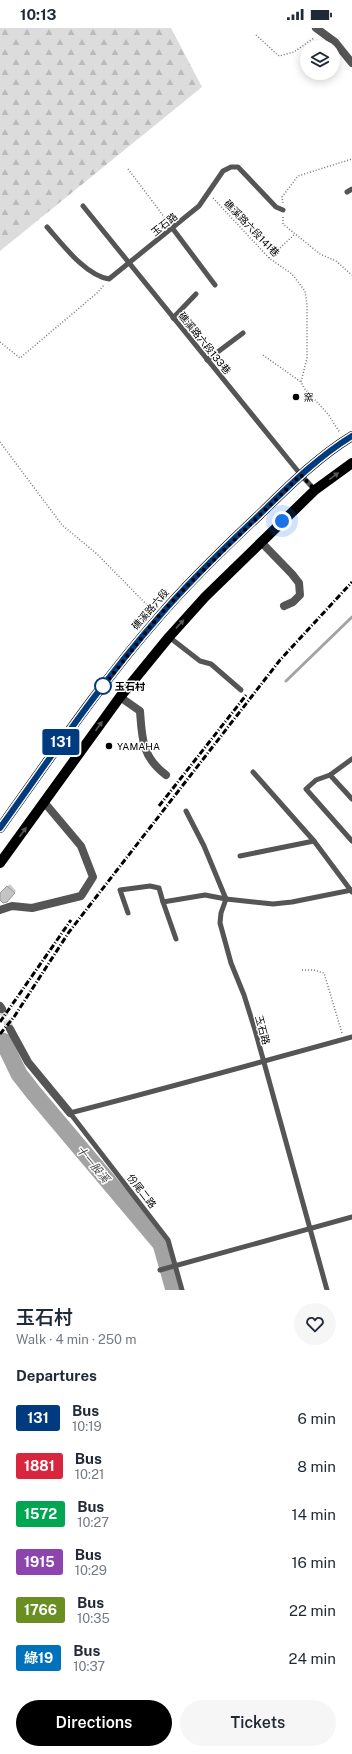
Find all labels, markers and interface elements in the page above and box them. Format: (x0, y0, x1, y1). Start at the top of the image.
text: 10:13 (20, 6, 57, 23)
map controls (300, 40, 340, 80)
button: layers (300, 40, 340, 80)
street label: 礁溪路六段141巷 (222, 197, 282, 259)
street label: 玉石路 (149, 210, 179, 238)
street label: 礁溪路六段133巷 (176, 309, 234, 377)
place label: 窯 (304, 391, 314, 403)
marker: 窯 (291, 392, 301, 402)
one-way arrow (328, 472, 339, 480)
your location (272, 511, 292, 531)
street label: 礁溪路六段 (129, 586, 171, 632)
one-way arrow (175, 620, 184, 629)
marker: 玉石村 (94, 677, 112, 695)
place label: 玉石村 (115, 680, 145, 692)
one-way arrow (95, 721, 103, 731)
line badge: 131 (38, 729, 84, 755)
text: 131 (50, 734, 72, 750)
place label: YAMAHA (117, 740, 160, 752)
marker: YAMAHA (104, 741, 114, 751)
one-way arrow (19, 826, 27, 837)
street label: 玉石路 (253, 1014, 273, 1046)
water label: 十一股溪 (74, 1143, 113, 1186)
street label: 份尾二路 (124, 1171, 159, 1210)
button: heart (294, 1303, 336, 1345)
text: 玉石村 (16, 1306, 73, 1328)
text: Walk · 4 min · 250 m (16, 1332, 136, 1347)
text: Departures (16, 1367, 97, 1384)
text: Bus (72, 1402, 99, 1419)
text: 131 (27, 1410, 49, 1426)
text: 6 min (298, 1410, 336, 1427)
text: 10:19 (72, 1419, 102, 1434)
text: Bus (75, 1450, 102, 1467)
text: 1881 (24, 1458, 55, 1474)
text: 8 min (297, 1458, 336, 1475)
text: 10:21 (75, 1467, 104, 1482)
text: Bus (77, 1498, 104, 1515)
text: 1572 (24, 1506, 57, 1522)
text: 14 min (291, 1506, 336, 1523)
text: 10:27 (77, 1515, 109, 1530)
text: Bus (75, 1546, 102, 1563)
text: 1915 (24, 1554, 55, 1570)
text: 16 min (291, 1554, 336, 1571)
text: 10:29 (75, 1563, 107, 1578)
text: Bus (77, 1594, 104, 1611)
text: 1766 (24, 1602, 57, 1618)
text: 22 min (289, 1602, 336, 1619)
text: 10:35 (77, 1611, 110, 1626)
text: Bus (73, 1642, 100, 1659)
text: 綠19 (24, 1650, 53, 1666)
text: 24 min (289, 1650, 336, 1667)
text: 10:37 (73, 1659, 105, 1674)
button: Directions (16, 1700, 172, 1746)
button: Tickets (180, 1700, 336, 1746)

